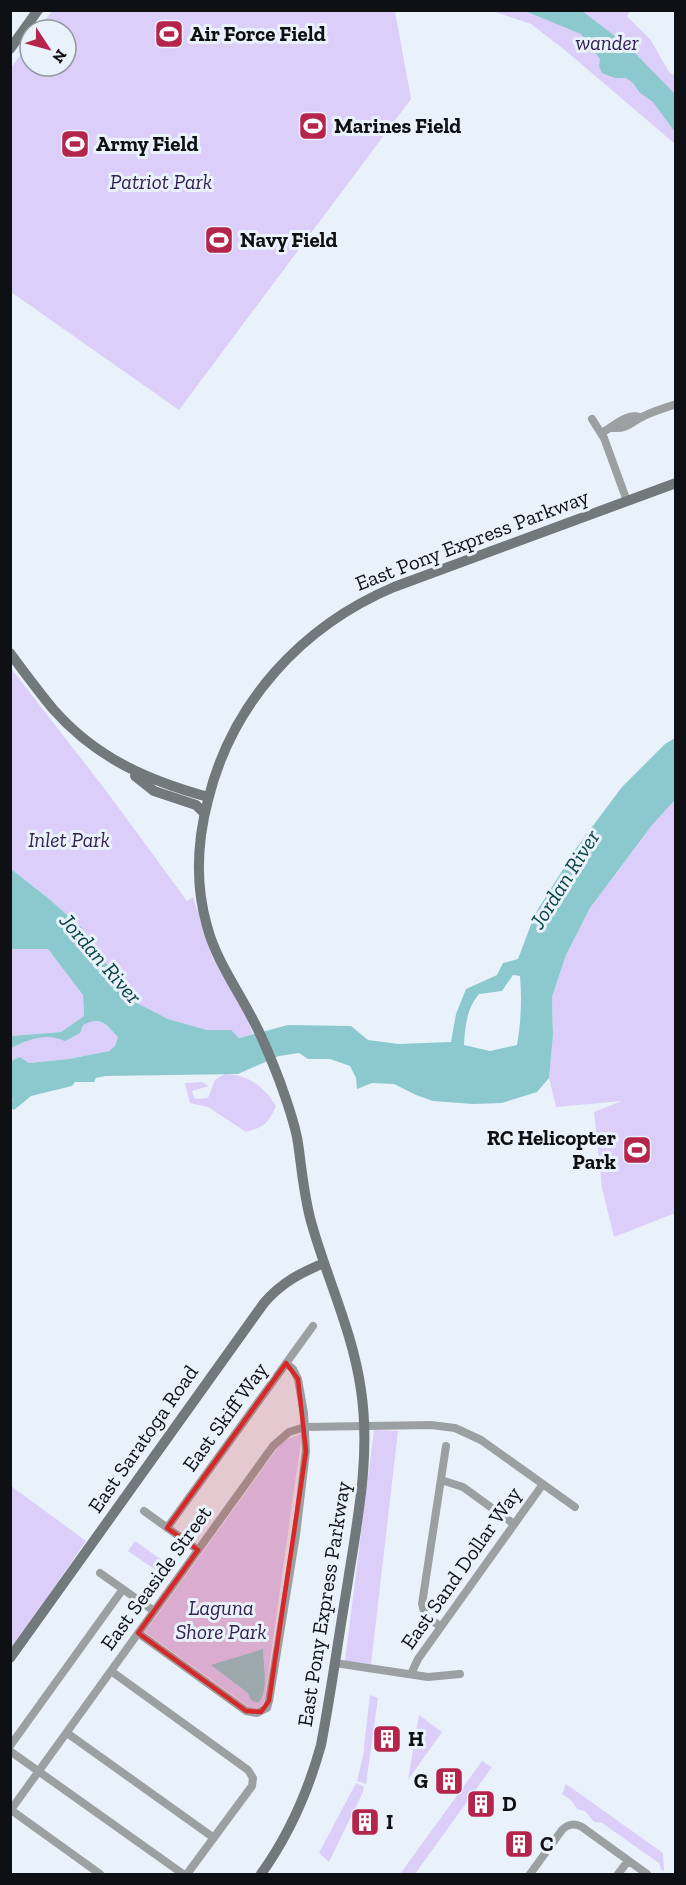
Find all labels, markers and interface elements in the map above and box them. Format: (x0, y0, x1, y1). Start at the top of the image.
north arrow (18, 18, 78, 78)
sports icon: Air Force Field (153, 18, 185, 50)
place label: Air Force Field (190, 21, 326, 46)
park label: wander (575, 30, 640, 55)
text: N (48, 46, 71, 67)
sports icon: Marines Field (297, 110, 329, 142)
place label: Marines Field (334, 113, 461, 138)
sports icon: Army Field (59, 128, 91, 160)
place label: Army Field (96, 131, 198, 156)
park label: Patriot Park (110, 169, 212, 194)
sports icon: Navy Field (203, 224, 235, 256)
place label: Navy Field (240, 227, 338, 252)
street label: East Pony Express Parkway (352, 483, 592, 596)
water label: Jordan River (523, 824, 606, 935)
park label: Inlet Park (28, 827, 110, 852)
water label: Jordan River (53, 907, 148, 1010)
place label: RC Helicopter Park (487, 1125, 616, 1174)
sports icon: RC Helicopter Park (621, 1134, 653, 1166)
street label: East Skiff Way (177, 1357, 273, 1476)
street label: East Saratoga Road (82, 1360, 203, 1517)
street label: East Pony Express Parkway (292, 1479, 355, 1728)
street label: East Sand Dollar Way (395, 1481, 526, 1654)
street label: East Seaside Street (95, 1501, 216, 1655)
park label: Laguna Shore Park (175, 1595, 267, 1644)
building icon: H (371, 1723, 403, 1755)
place label: H (408, 1726, 424, 1751)
building icon: G (433, 1765, 465, 1797)
place label: G (414, 1768, 428, 1793)
building icon: D (465, 1788, 497, 1820)
place label: D (502, 1791, 517, 1816)
building icon: I (349, 1806, 381, 1838)
place label: I (386, 1809, 393, 1834)
building icon: C (503, 1828, 535, 1860)
place label: C (540, 1831, 554, 1856)

